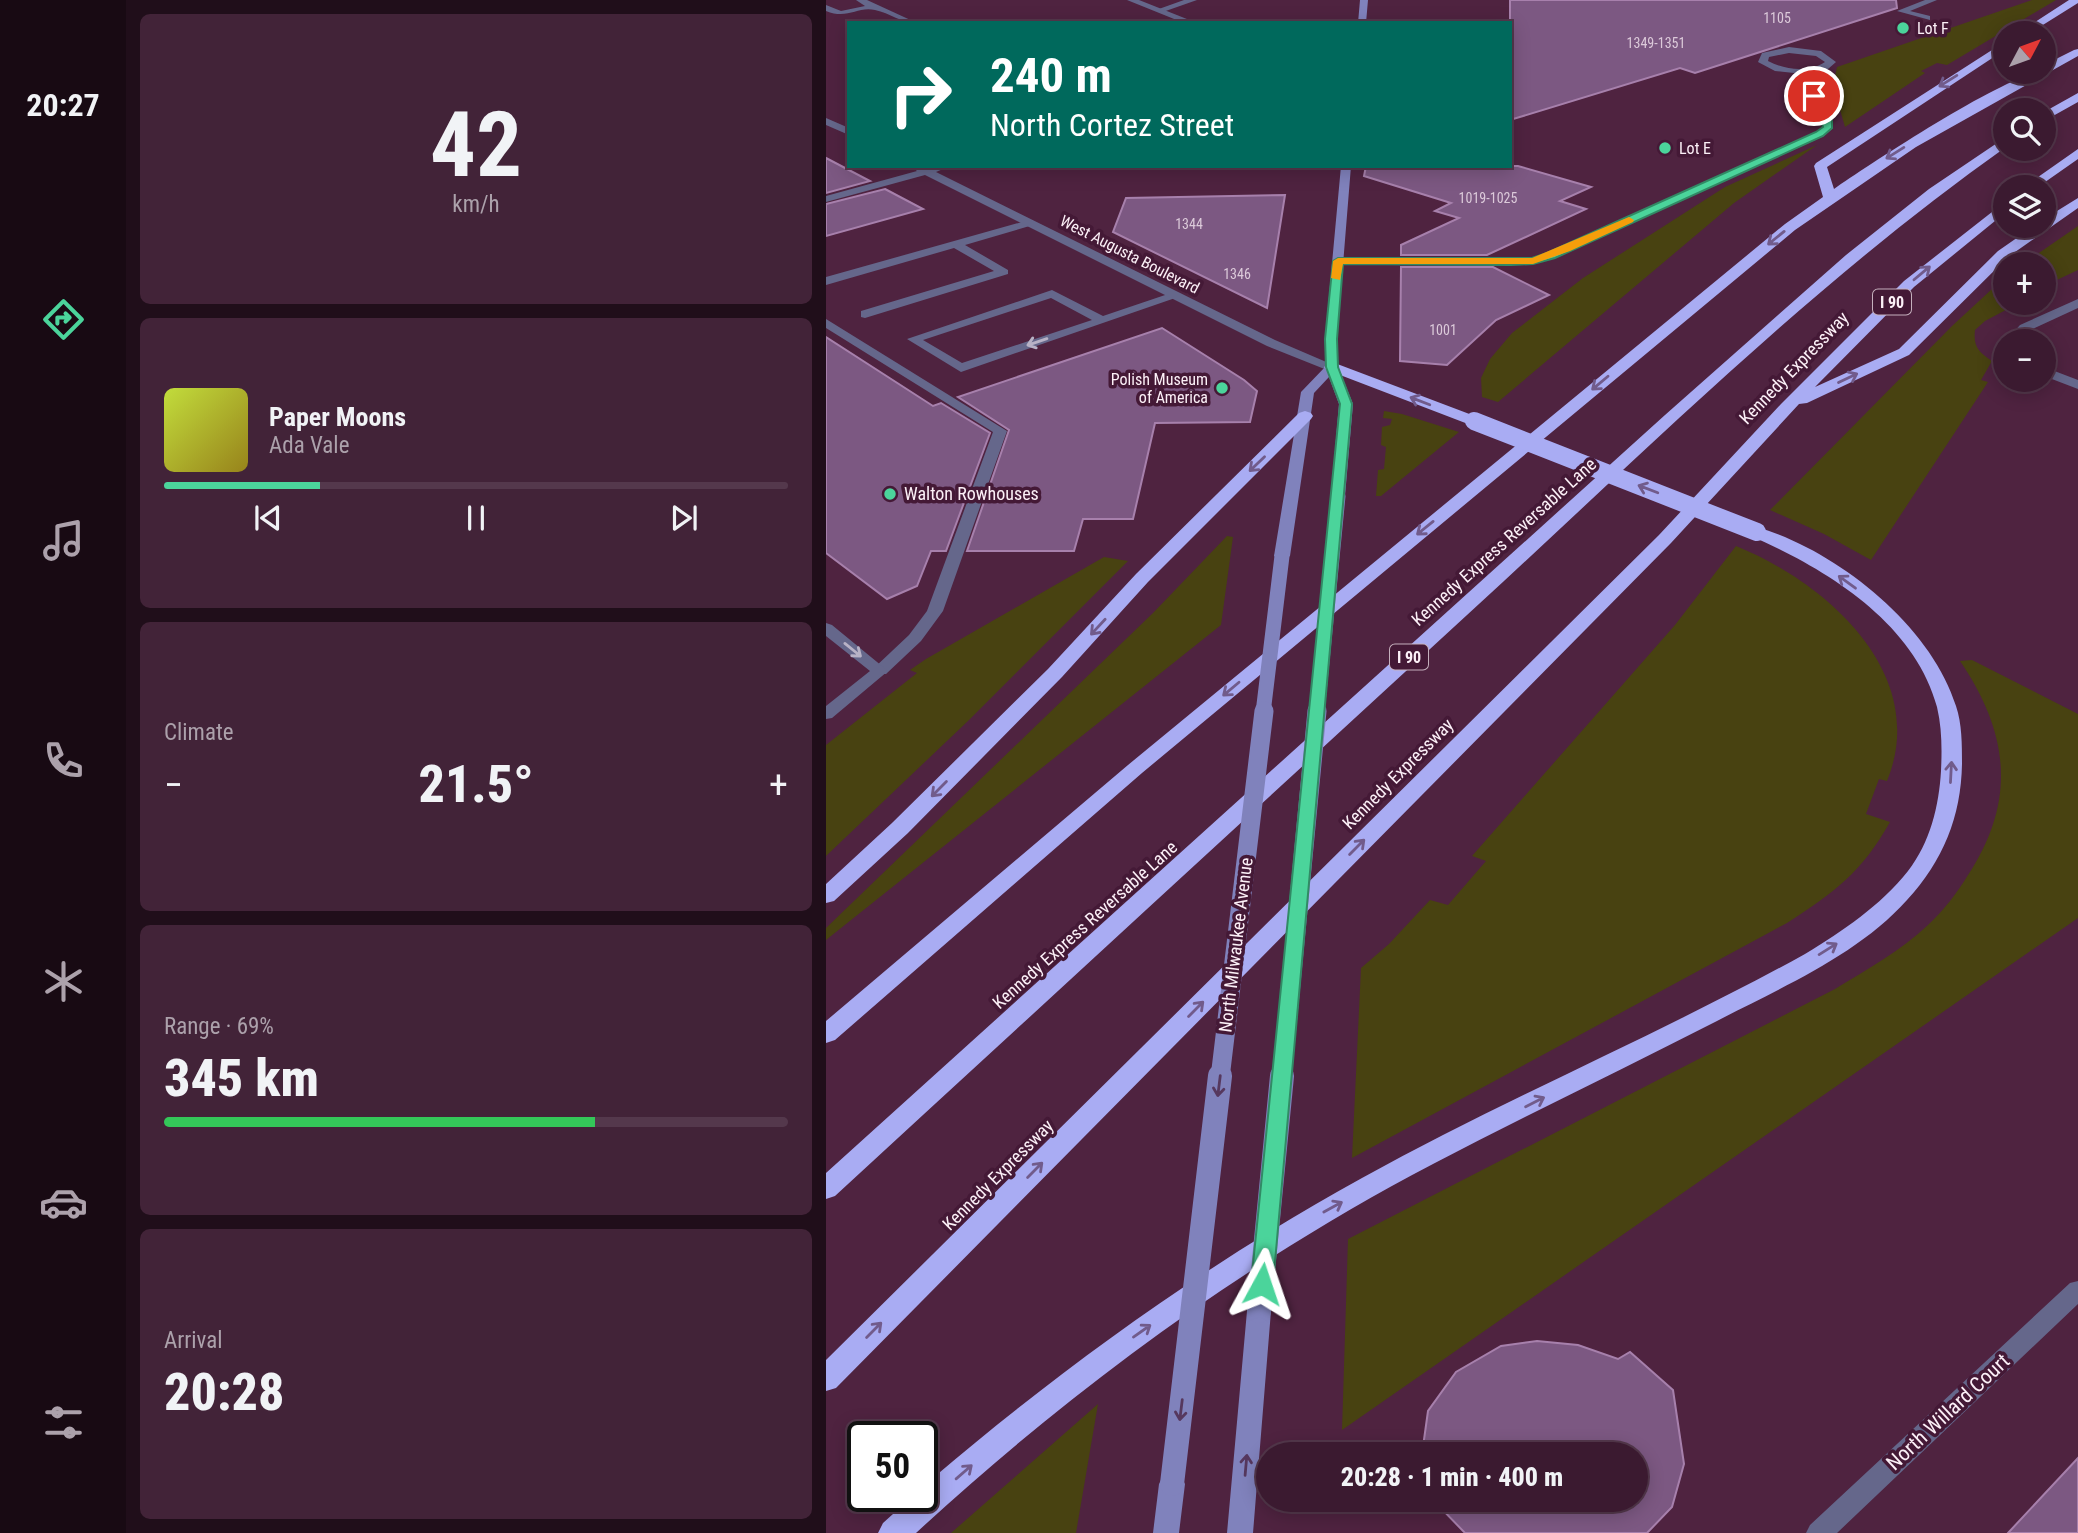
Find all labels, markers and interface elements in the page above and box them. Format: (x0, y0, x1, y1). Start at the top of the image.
house number: 1105 (1763, 10, 1791, 26)
place label: Lot F (1917, 19, 1949, 38)
marker: Lot F (1895, 20, 1911, 36)
north arrow (1993, 21, 2056, 84)
map controls (1993, 21, 2056, 392)
house number: 1349-1351 (1627, 35, 1685, 51)
text: 240 m (990, 47, 1112, 104)
icon: right (875, 49, 966, 140)
pin (1784, 66, 1844, 126)
one-way arrow (1939, 74, 1958, 88)
icon: arrive (1795, 77, 1833, 115)
text: 20:27 (26, 86, 100, 124)
text: 42 (430, 92, 522, 198)
button: search (1993, 98, 2056, 161)
text: North Cortez Street (990, 106, 1234, 144)
place label: Lot E (1679, 139, 1711, 158)
marker: Lot E (1657, 140, 1673, 156)
one-way arrow (1885, 147, 1905, 161)
button: layers (1993, 175, 2056, 238)
house number: 1019-1025 (1459, 190, 1517, 206)
text: km/h (452, 191, 500, 218)
street label: West Augusta Boulevard (1057, 211, 1203, 298)
house number: 1344 (1175, 216, 1203, 232)
one-way arrow (1767, 231, 1785, 246)
button: + (1993, 252, 2056, 315)
one-way arrow (1913, 265, 1931, 281)
house number: 1346 (1223, 266, 1251, 282)
road number: I 90 (1873, 290, 1911, 314)
icon: directions (39, 295, 88, 344)
street label: Kennedy Expressway (1735, 307, 1853, 428)
house number: 1001 (1429, 322, 1457, 338)
button: − (1993, 329, 2056, 392)
one-way arrow (1026, 337, 1048, 349)
place label: Polish Museum of America (1111, 370, 1208, 407)
one-way arrow (1837, 371, 1858, 384)
one-way arrow (1591, 375, 1609, 391)
marker: Polish Museum of America (1214, 380, 1230, 396)
one-way arrow (1410, 394, 1432, 407)
text: Paper Moons (269, 402, 406, 432)
text: Ada Vale (269, 432, 349, 459)
street label: Kennedy Express Reversable Lane (1407, 453, 1600, 630)
one-way arrow (1249, 456, 1266, 473)
one-way arrow (1637, 482, 1659, 495)
place label: Walton Rowhouses (904, 483, 1039, 504)
marker: Walton Rowhouses (882, 486, 898, 502)
icon: previous (249, 499, 287, 537)
icon: pause (457, 499, 495, 537)
icon: next (665, 499, 703, 537)
icon: music (39, 516, 88, 565)
one-way arrow (1416, 520, 1434, 536)
one-way arrow (1838, 575, 1857, 589)
one-way arrow (1089, 618, 1106, 635)
one-way arrow (843, 642, 861, 657)
road number: I 90 (1390, 644, 1428, 670)
one-way arrow (1222, 681, 1240, 697)
street label: Kennedy Expressway (1338, 714, 1458, 833)
text: Climate (164, 719, 234, 746)
icon: phone (39, 736, 88, 785)
text: 21.5° (418, 754, 534, 815)
one-way arrow (1945, 761, 1958, 784)
text: − (164, 763, 183, 807)
text: + (769, 763, 788, 807)
one-way arrow (930, 780, 947, 797)
street label: Kennedy Express Reversable Lane (988, 836, 1181, 1013)
one-way arrow (1348, 839, 1365, 856)
street label: North Milwaukee Avenue (1214, 856, 1257, 1034)
one-way arrow (1817, 941, 1837, 955)
icon: climate (39, 957, 88, 1006)
one-way arrow (1187, 1000, 1204, 1017)
text: Range · 69% (164, 1013, 274, 1040)
text: 345 km (164, 1048, 319, 1109)
one-way arrow (1213, 1075, 1226, 1097)
one-way arrow (1524, 1095, 1545, 1109)
street label: Kennedy Expressway (938, 1115, 1058, 1234)
one-way arrow (1027, 1161, 1044, 1178)
icon: car (39, 1178, 88, 1227)
one-way arrow (1322, 1200, 1343, 1213)
position arrow (1225, 1247, 1299, 1321)
one-way arrow (866, 1322, 883, 1339)
one-way arrow (1132, 1324, 1151, 1338)
text: Arrival (164, 1327, 223, 1354)
street label: North Willard Court (1882, 1349, 2014, 1475)
text: 20:28 (164, 1362, 284, 1423)
icon: filters (39, 1398, 88, 1447)
one-way arrow (1174, 1398, 1187, 1420)
speed limit sign: 50 (847, 1421, 938, 1512)
one-way arrow (1240, 1454, 1253, 1477)
text: 20:28 · 1 min · 400 m (1341, 1462, 1563, 1492)
one-way arrow (955, 1464, 973, 1480)

